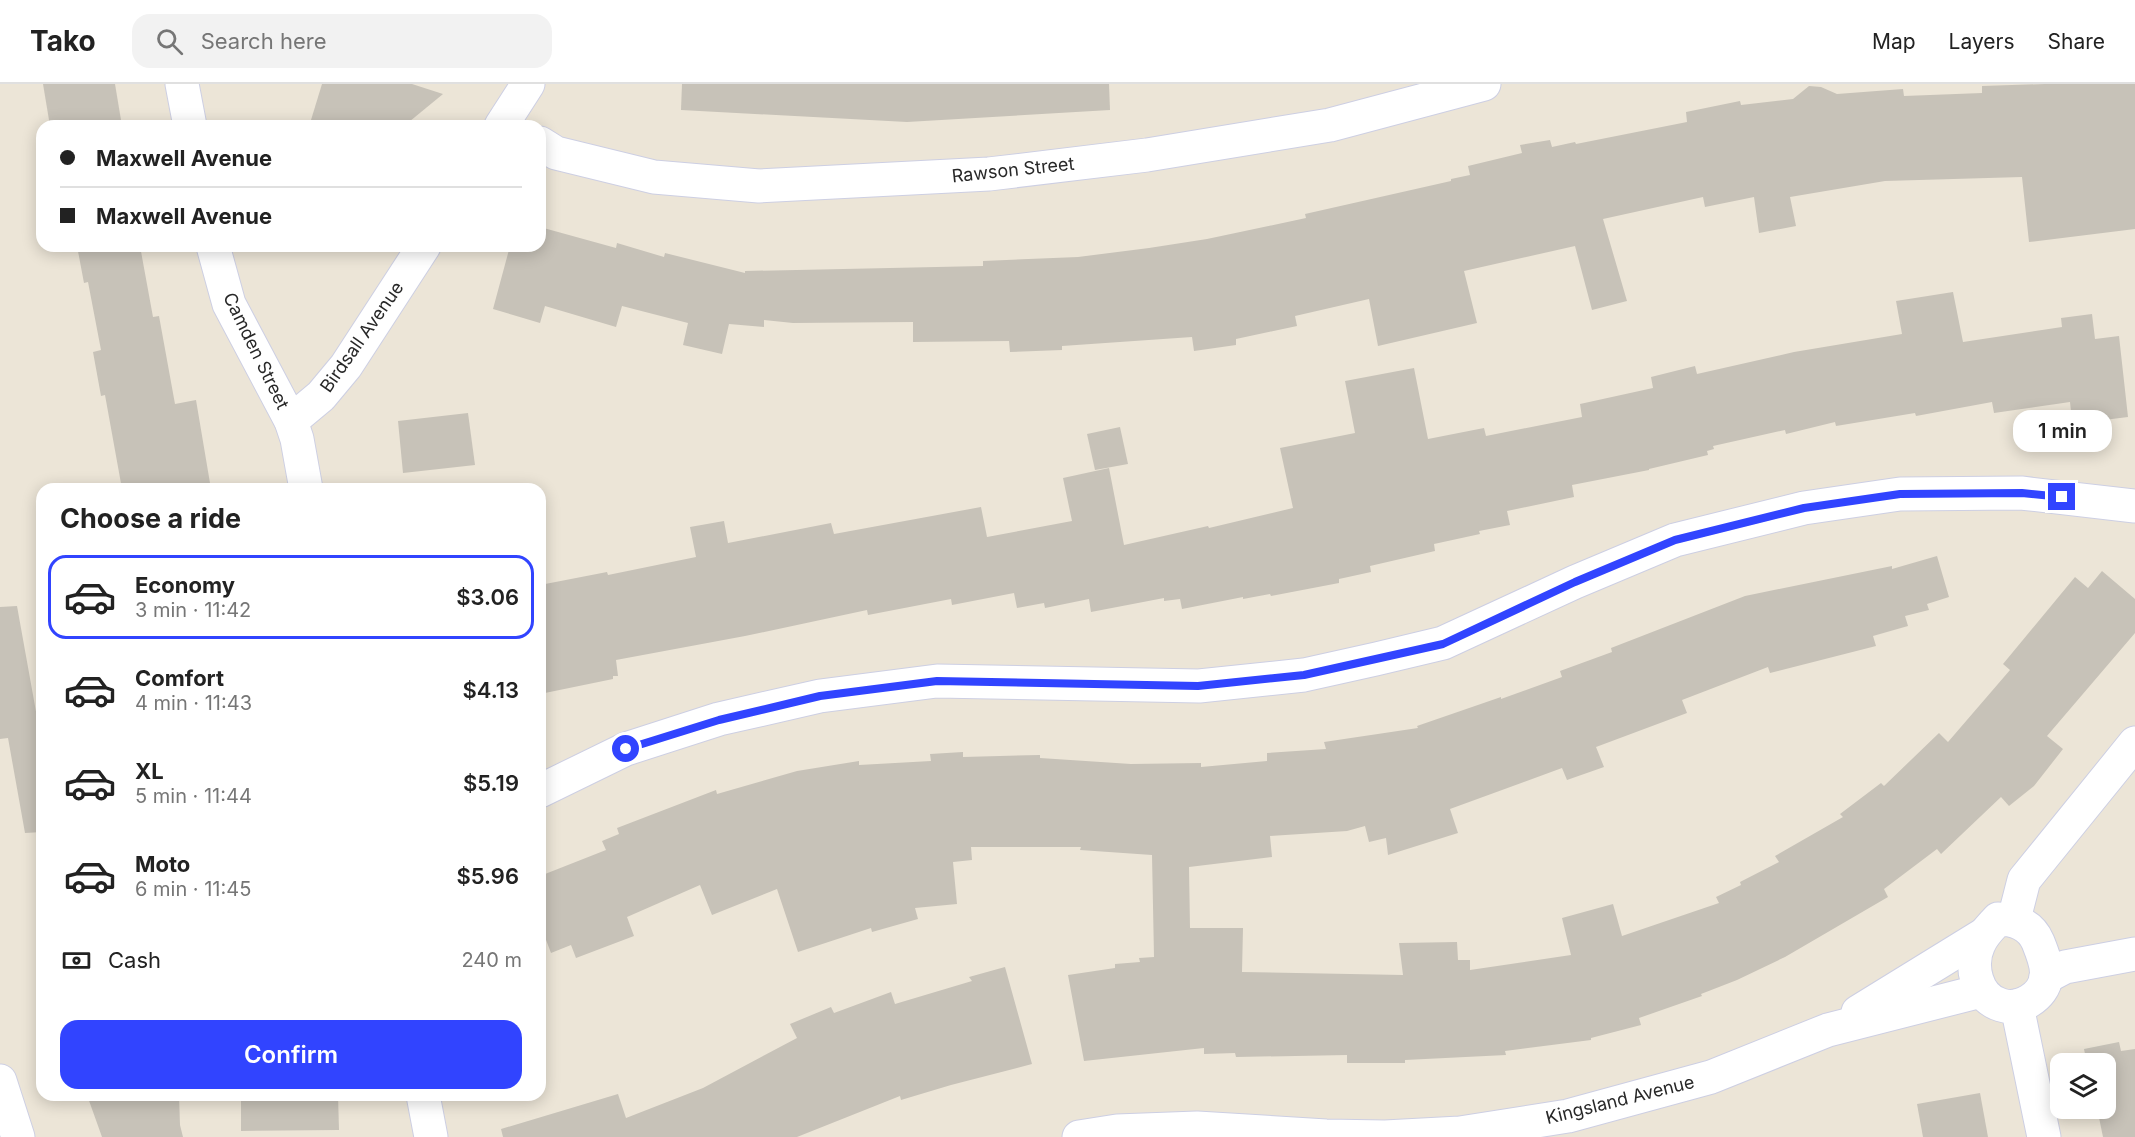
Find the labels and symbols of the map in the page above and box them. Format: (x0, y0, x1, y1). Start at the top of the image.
street label: Rawson Street (951, 153, 1075, 186)
street label: Birdsall Avenue (316, 277, 408, 396)
street label: Camden Street (219, 289, 294, 413)
callout: 1 min (2012, 410, 2112, 452)
route end (2048, 483, 2075, 510)
route start (612, 735, 639, 762)
street label: Kingsland Avenue (1543, 1071, 1696, 1128)

